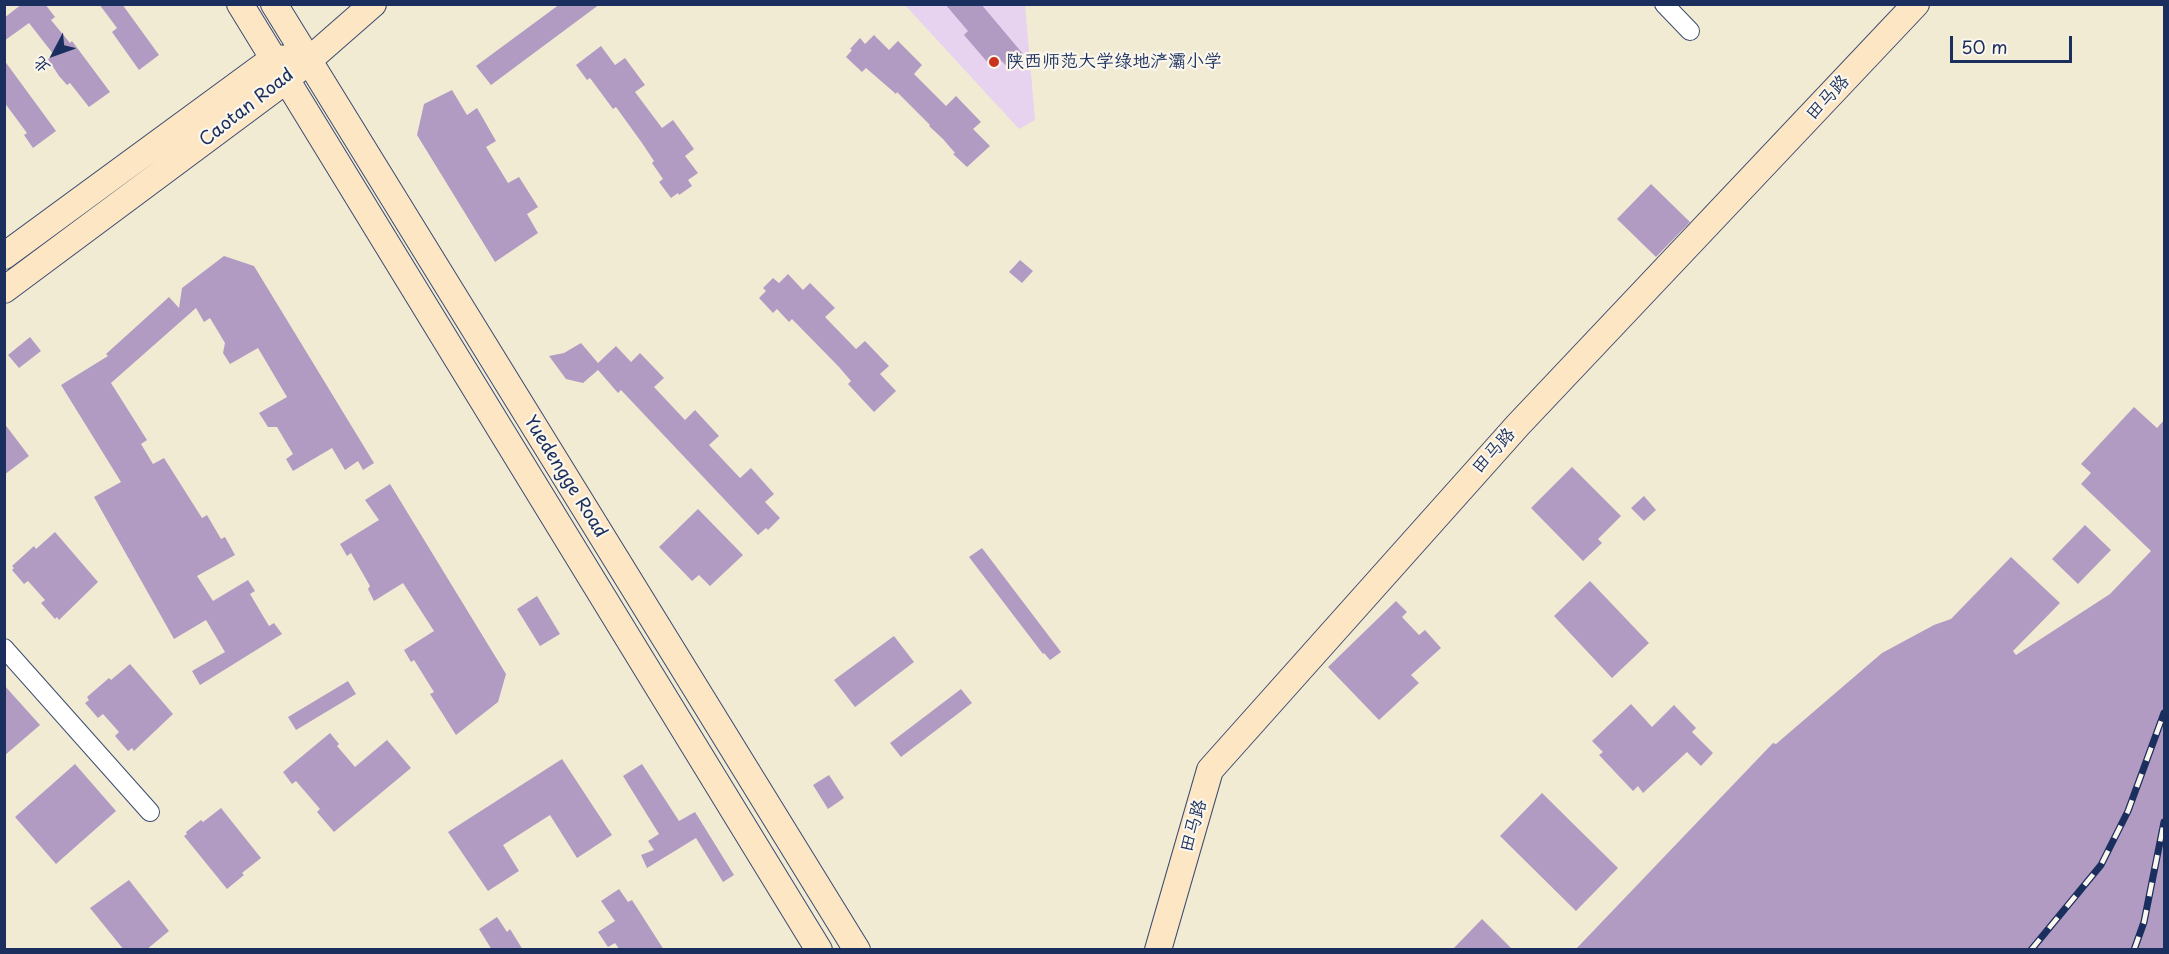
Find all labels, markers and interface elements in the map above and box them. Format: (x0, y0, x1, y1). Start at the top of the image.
north arrow (24, 24, 84, 84)
scale bar (1953, 24, 2074, 62)
text: 50 m (1961, 33, 2008, 60)
place label: 陕西师范大学绿地浐灞小学 (1006, 51, 1222, 73)
text: 北 (26, 52, 55, 80)
marker: 陕西师范大学绿地浐灞小学 (987, 55, 1001, 69)
street label: Caotan Road (196, 64, 298, 152)
street label: 田马路 (1802, 71, 1854, 125)
street label: Yuedengge Road (519, 412, 611, 542)
street label: 田马路 (1468, 424, 1520, 478)
street label: 田马路 (1176, 797, 1212, 855)

